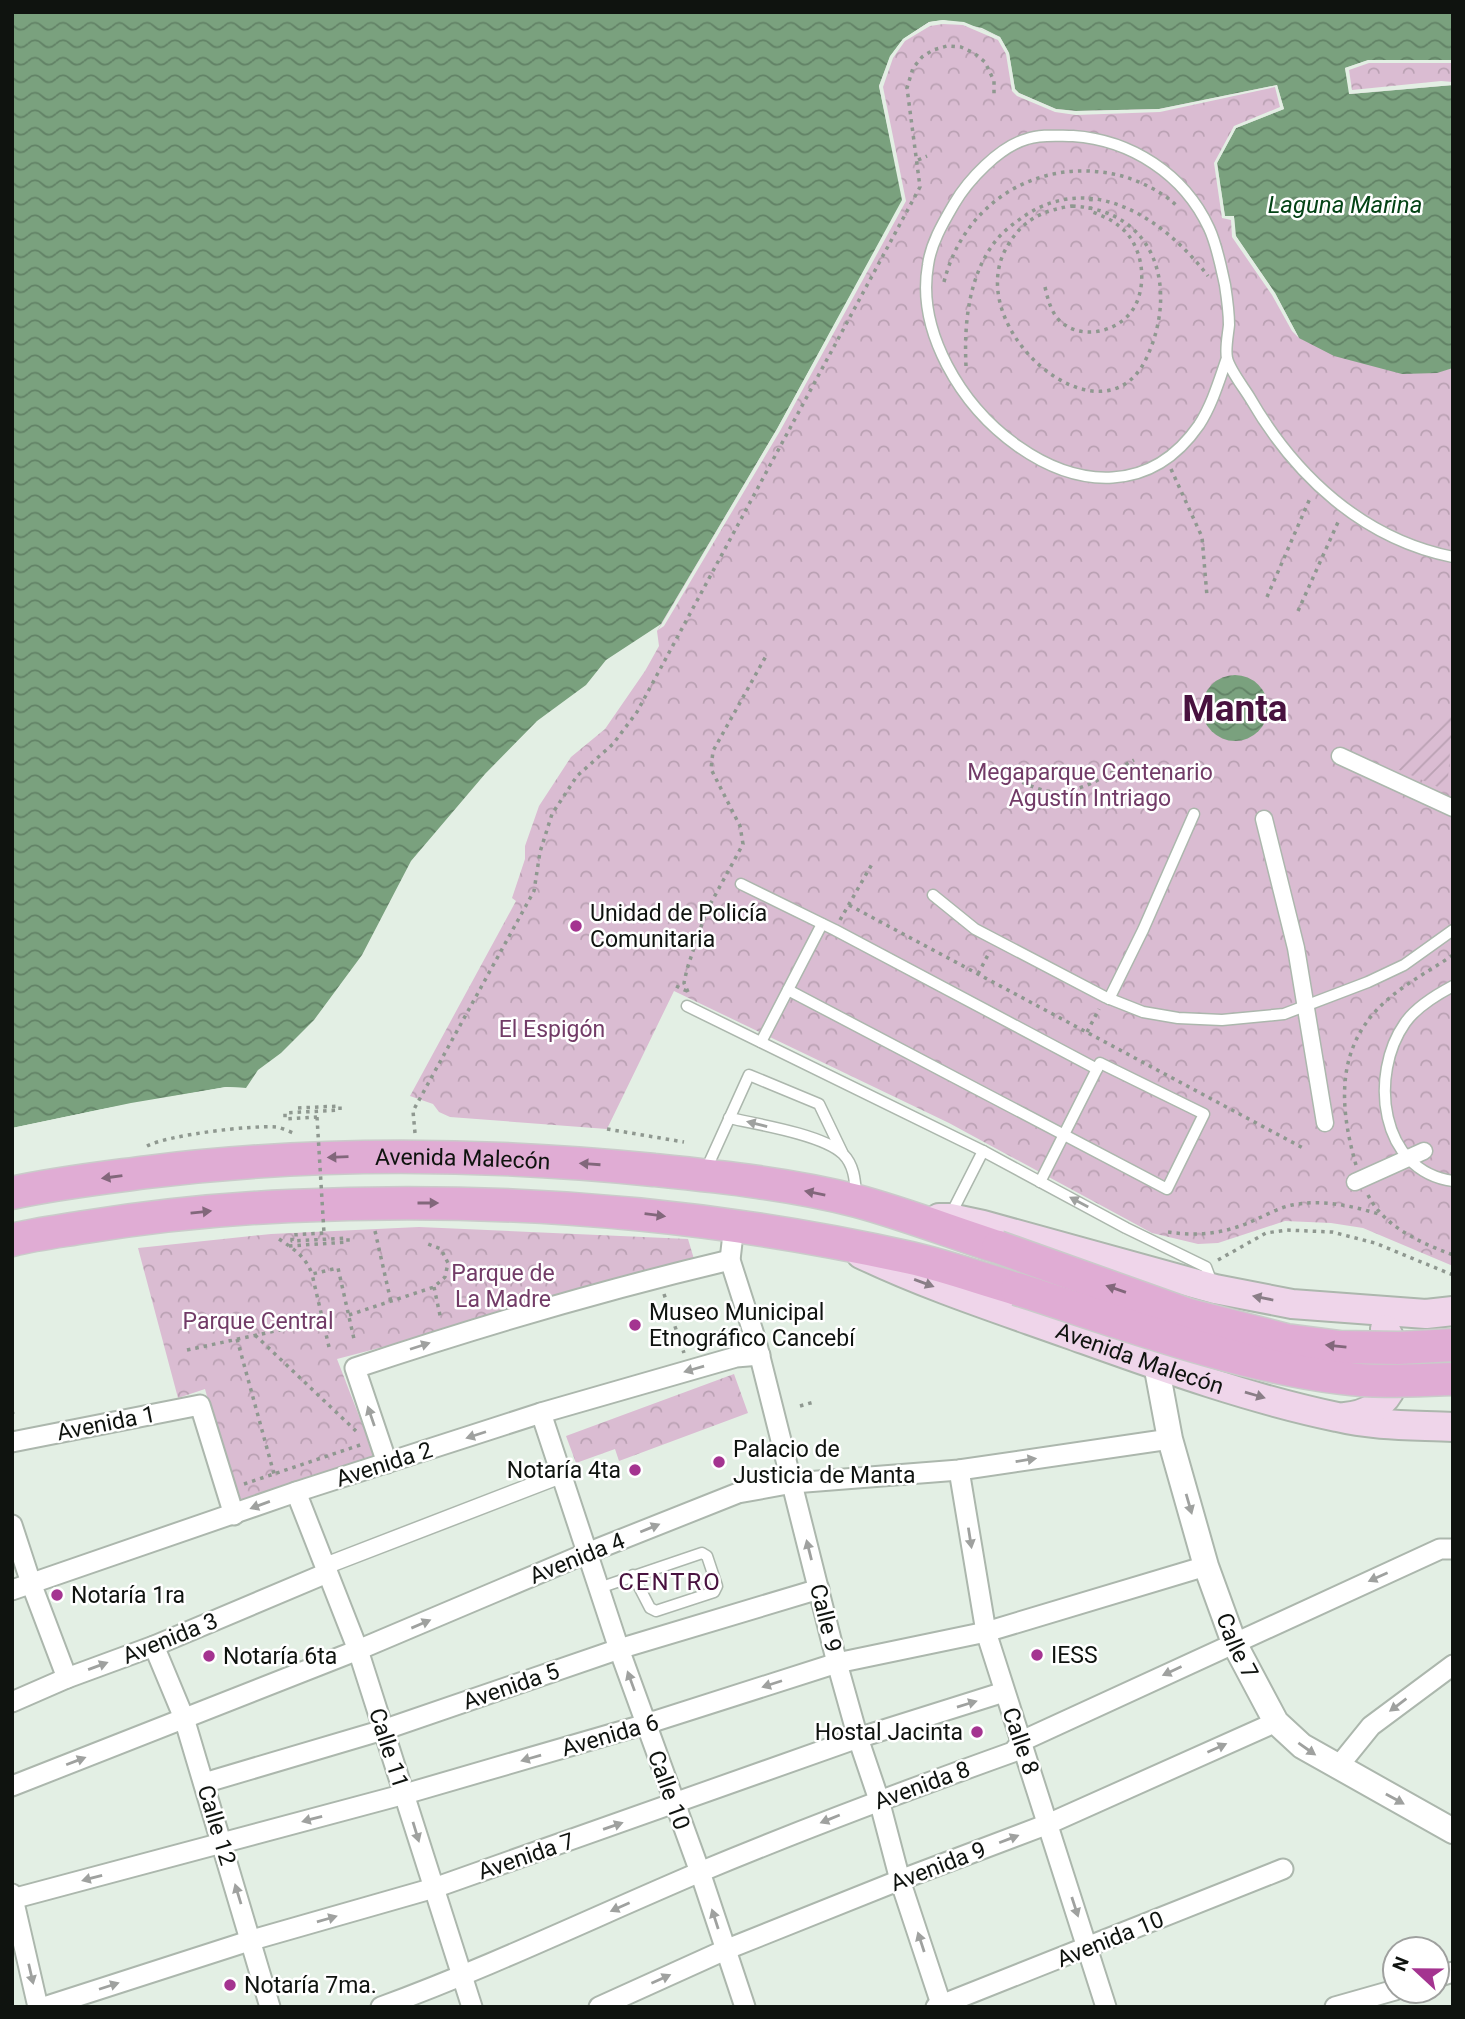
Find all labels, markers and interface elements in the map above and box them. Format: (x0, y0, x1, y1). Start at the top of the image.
water label: Laguna Marina (1268, 191, 1422, 219)
district label: Manta (1182, 687, 1288, 730)
park label: Megaparque Centenario Agustín Intriago (967, 759, 1213, 812)
place label: Unidad de Policía Comunitaria (590, 900, 767, 953)
marker: Unidad de Policía Comunitaria (568, 918, 584, 934)
park label: El Espigón (499, 1016, 605, 1043)
one-way arrow (746, 1119, 768, 1130)
street label: Avenida Malecón (375, 1144, 551, 1175)
one-way arrow (327, 1152, 349, 1163)
one-way arrow (579, 1158, 601, 1169)
one-way arrow (101, 1172, 123, 1183)
one-way arrow (804, 1187, 826, 1198)
one-way arrow (1069, 1196, 1089, 1208)
one-way arrow (417, 1197, 439, 1209)
one-way arrow (190, 1206, 212, 1217)
one-way arrow (644, 1210, 666, 1221)
park label: Parque de La Madre (451, 1260, 555, 1313)
one-way arrow (913, 1278, 934, 1289)
one-way arrow (1106, 1283, 1127, 1294)
one-way arrow (1252, 1293, 1274, 1304)
place label: Museo Municipal Etnográfico Cancebí (649, 1299, 856, 1352)
park label: Parque Central (183, 1308, 333, 1335)
marker: Museo Municipal Etnográfico Cancebí (627, 1317, 643, 1333)
street label: Avenida Malecón (1052, 1317, 1227, 1400)
one-way arrow (409, 1340, 430, 1351)
one-way arrow (1325, 1340, 1347, 1351)
one-way arrow (683, 1365, 704, 1375)
one-way arrow (1245, 1391, 1266, 1401)
street label: Avenida 1 (54, 1401, 158, 1446)
one-way arrow (365, 1405, 376, 1426)
one-way arrow (465, 1430, 486, 1440)
street label: Avenida 2 (332, 1436, 436, 1493)
place label: Palacio de Justicia de Manta (733, 1436, 915, 1489)
marker: Palacio de Justicia de Manta (711, 1454, 727, 1470)
one-way arrow (1016, 1454, 1038, 1465)
place label: Notaría 4ta (507, 1457, 621, 1484)
marker: Notaría 4ta (627, 1462, 643, 1478)
one-way arrow (1184, 1494, 1194, 1515)
one-way arrow (249, 1500, 270, 1511)
one-way arrow (640, 1523, 661, 1534)
street label: Avenida 4 (526, 1527, 629, 1590)
one-way arrow (965, 1527, 976, 1549)
one-way arrow (803, 1539, 814, 1561)
district label: CENTRO (618, 1568, 722, 1596)
one-way arrow (1368, 1571, 1388, 1583)
street label: Calle 9 (804, 1581, 847, 1655)
place label: Notaría 1ra (71, 1582, 185, 1609)
marker: Notaría 1ra (49, 1587, 65, 1603)
street label: Avenida 3 (119, 1607, 222, 1670)
street label: Calle 7 (1210, 1609, 1264, 1684)
one-way arrow (410, 1618, 431, 1629)
place label: IESS (1051, 1642, 1098, 1669)
place label: Notaría 6ta (223, 1643, 337, 1670)
marker: IESS (1029, 1647, 1045, 1663)
marker: Notaría 6ta (201, 1648, 217, 1664)
street label: Avenida 5 (459, 1657, 563, 1716)
one-way arrow (88, 1661, 109, 1672)
one-way arrow (1162, 1665, 1182, 1677)
one-way arrow (625, 1671, 636, 1692)
one-way arrow (762, 1679, 783, 1690)
one-way arrow (957, 1698, 978, 1708)
one-way arrow (1388, 1698, 1407, 1712)
street label: Calle 8 (996, 1704, 1045, 1778)
street label: Calle 11 (363, 1705, 414, 1792)
street label: Avenida 6 (558, 1709, 662, 1762)
place label: Hostal Jacinta (815, 1719, 963, 1746)
marker: Hostal Jacinta (969, 1724, 985, 1740)
one-way arrow (1207, 1742, 1228, 1753)
one-way arrow (1297, 1742, 1317, 1755)
street label: Calle 10 (642, 1747, 695, 1834)
one-way arrow (520, 1753, 541, 1763)
one-way arrow (65, 1755, 86, 1766)
street label: Avenida 8 (871, 1756, 974, 1815)
street label: Calle 12 (192, 1782, 242, 1869)
one-way arrow (1385, 1793, 1405, 1805)
one-way arrow (819, 1814, 840, 1825)
one-way arrow (301, 1815, 322, 1825)
one-way arrow (602, 1820, 623, 1831)
one-way arrow (412, 1821, 422, 1842)
street label: Avenida 7 (474, 1827, 578, 1886)
one-way arrow (998, 1833, 1019, 1844)
street label: Avenida 9 (887, 1836, 990, 1897)
one-way arrow (81, 1873, 103, 1884)
one-way arrow (232, 1883, 243, 1904)
one-way arrow (1070, 1897, 1081, 1918)
one-way arrow (610, 1901, 630, 1913)
street label: Avenida 10 (1053, 1906, 1168, 1973)
one-way arrow (709, 1908, 720, 1929)
one-way arrow (316, 1913, 338, 1924)
one-way arrow (915, 1931, 925, 1952)
north arrow (1381, 1935, 1451, 2005)
text: N (1388, 1953, 1414, 1974)
one-way arrow (25, 1963, 36, 1985)
place label: Notaría 7ma. (244, 1972, 377, 1999)
one-way arrow (651, 1973, 672, 1984)
marker: Notaría 7ma. (222, 1977, 238, 1993)
one-way arrow (99, 1980, 120, 1991)

